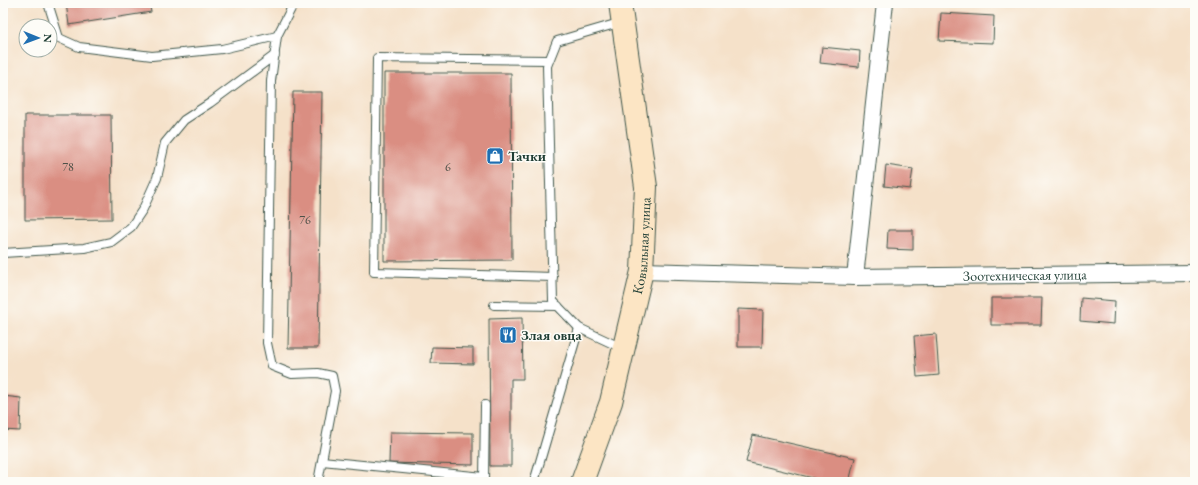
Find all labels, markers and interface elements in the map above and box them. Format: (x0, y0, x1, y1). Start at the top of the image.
north arrow (18, 18, 58, 58)
text: N (41, 34, 55, 43)
shop icon: Тачки (485, 146, 505, 166)
place label: Тачки (508, 147, 546, 165)
house number: 78 (62, 159, 74, 175)
house number: 6 (445, 159, 451, 175)
street label: Ковыльная улица (628, 196, 655, 296)
house number: 76 (299, 212, 311, 228)
street label: Зоотехническая улица (963, 265, 1087, 285)
restaurant icon: Злая овца (498, 325, 518, 345)
place label: Злая овца (521, 326, 582, 344)

